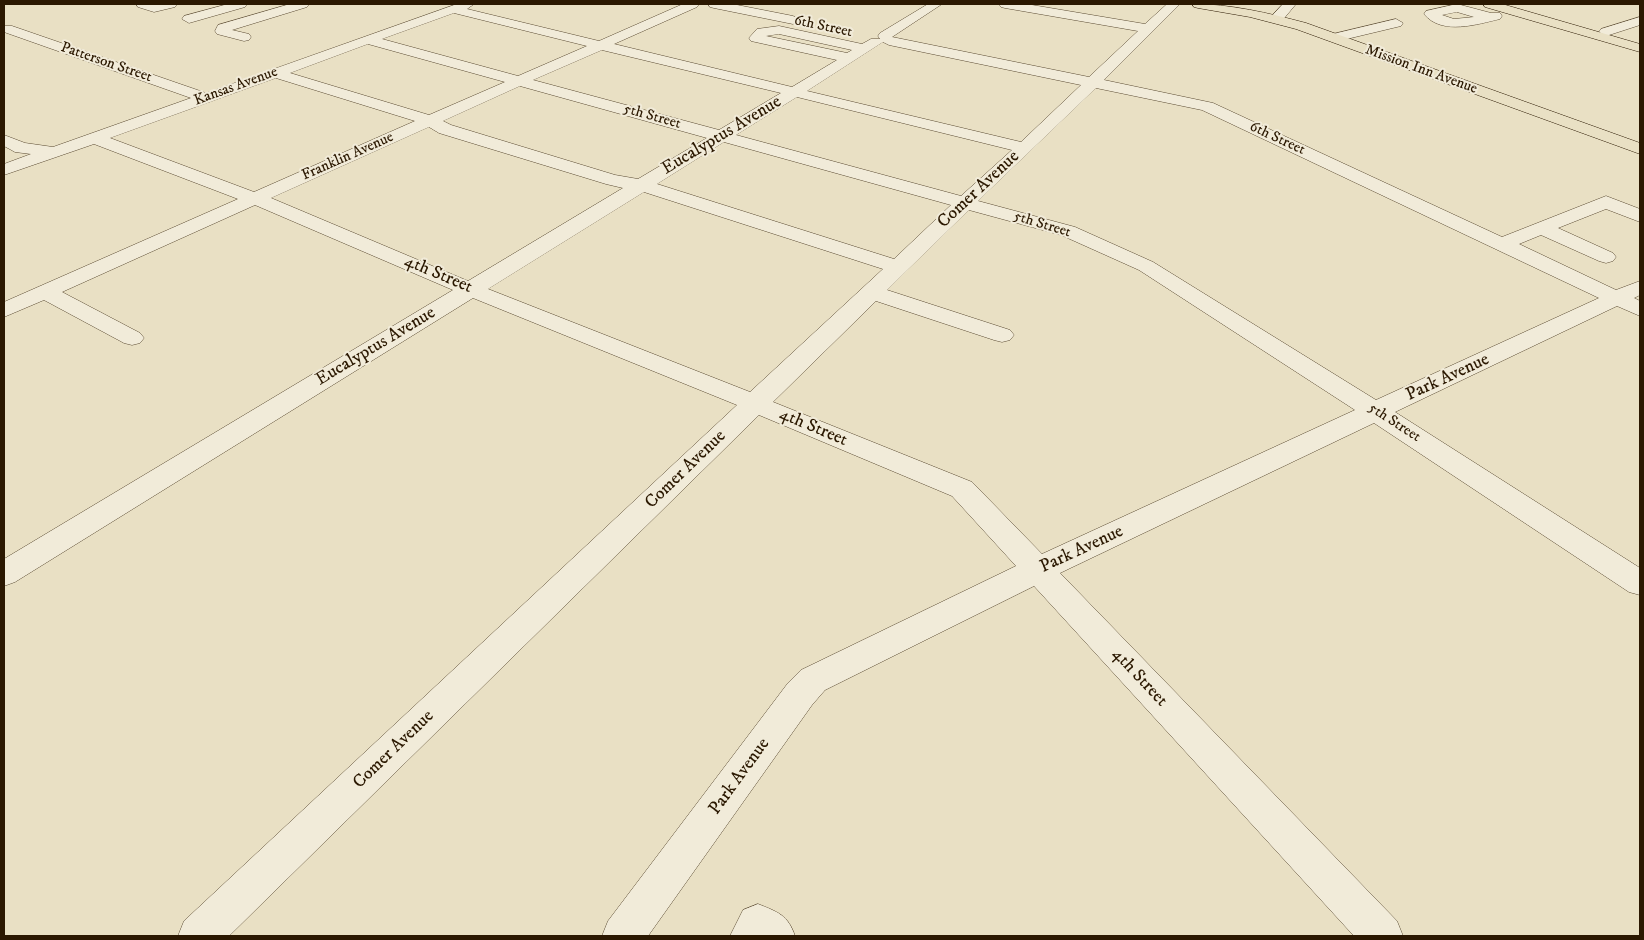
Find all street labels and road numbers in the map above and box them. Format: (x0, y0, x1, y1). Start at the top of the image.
street label: 6th Street (792, 12, 854, 42)
street label: Patterson Street (58, 39, 154, 87)
street label: Mission Inn Avenue (1362, 41, 1480, 99)
street label: Kansas Avenue (192, 64, 280, 110)
street label: Eucalyptus Avenue (658, 92, 786, 180)
street label: 5th Street (621, 100, 683, 134)
street label: 6th Street (1246, 118, 1308, 160)
street label: Franklin Avenue (299, 129, 397, 185)
street label: Comer Avenue (934, 147, 1024, 233)
street label: 5th Street (1011, 208, 1073, 242)
street label: 4th Street (401, 251, 475, 299)
street label: Eucalyptus Avenue (312, 303, 440, 391)
street label: Park Avenue (1403, 349, 1493, 407)
street label: 5th Street (1364, 399, 1424, 447)
street label: 4th Street (776, 404, 850, 452)
street label: Comer Avenue (641, 426, 731, 514)
street label: Park Avenue (1037, 521, 1127, 579)
street label: 4th Street (1107, 644, 1171, 712)
street label: Comer Avenue (349, 706, 439, 794)
street label: Park Avenue (705, 734, 775, 820)

